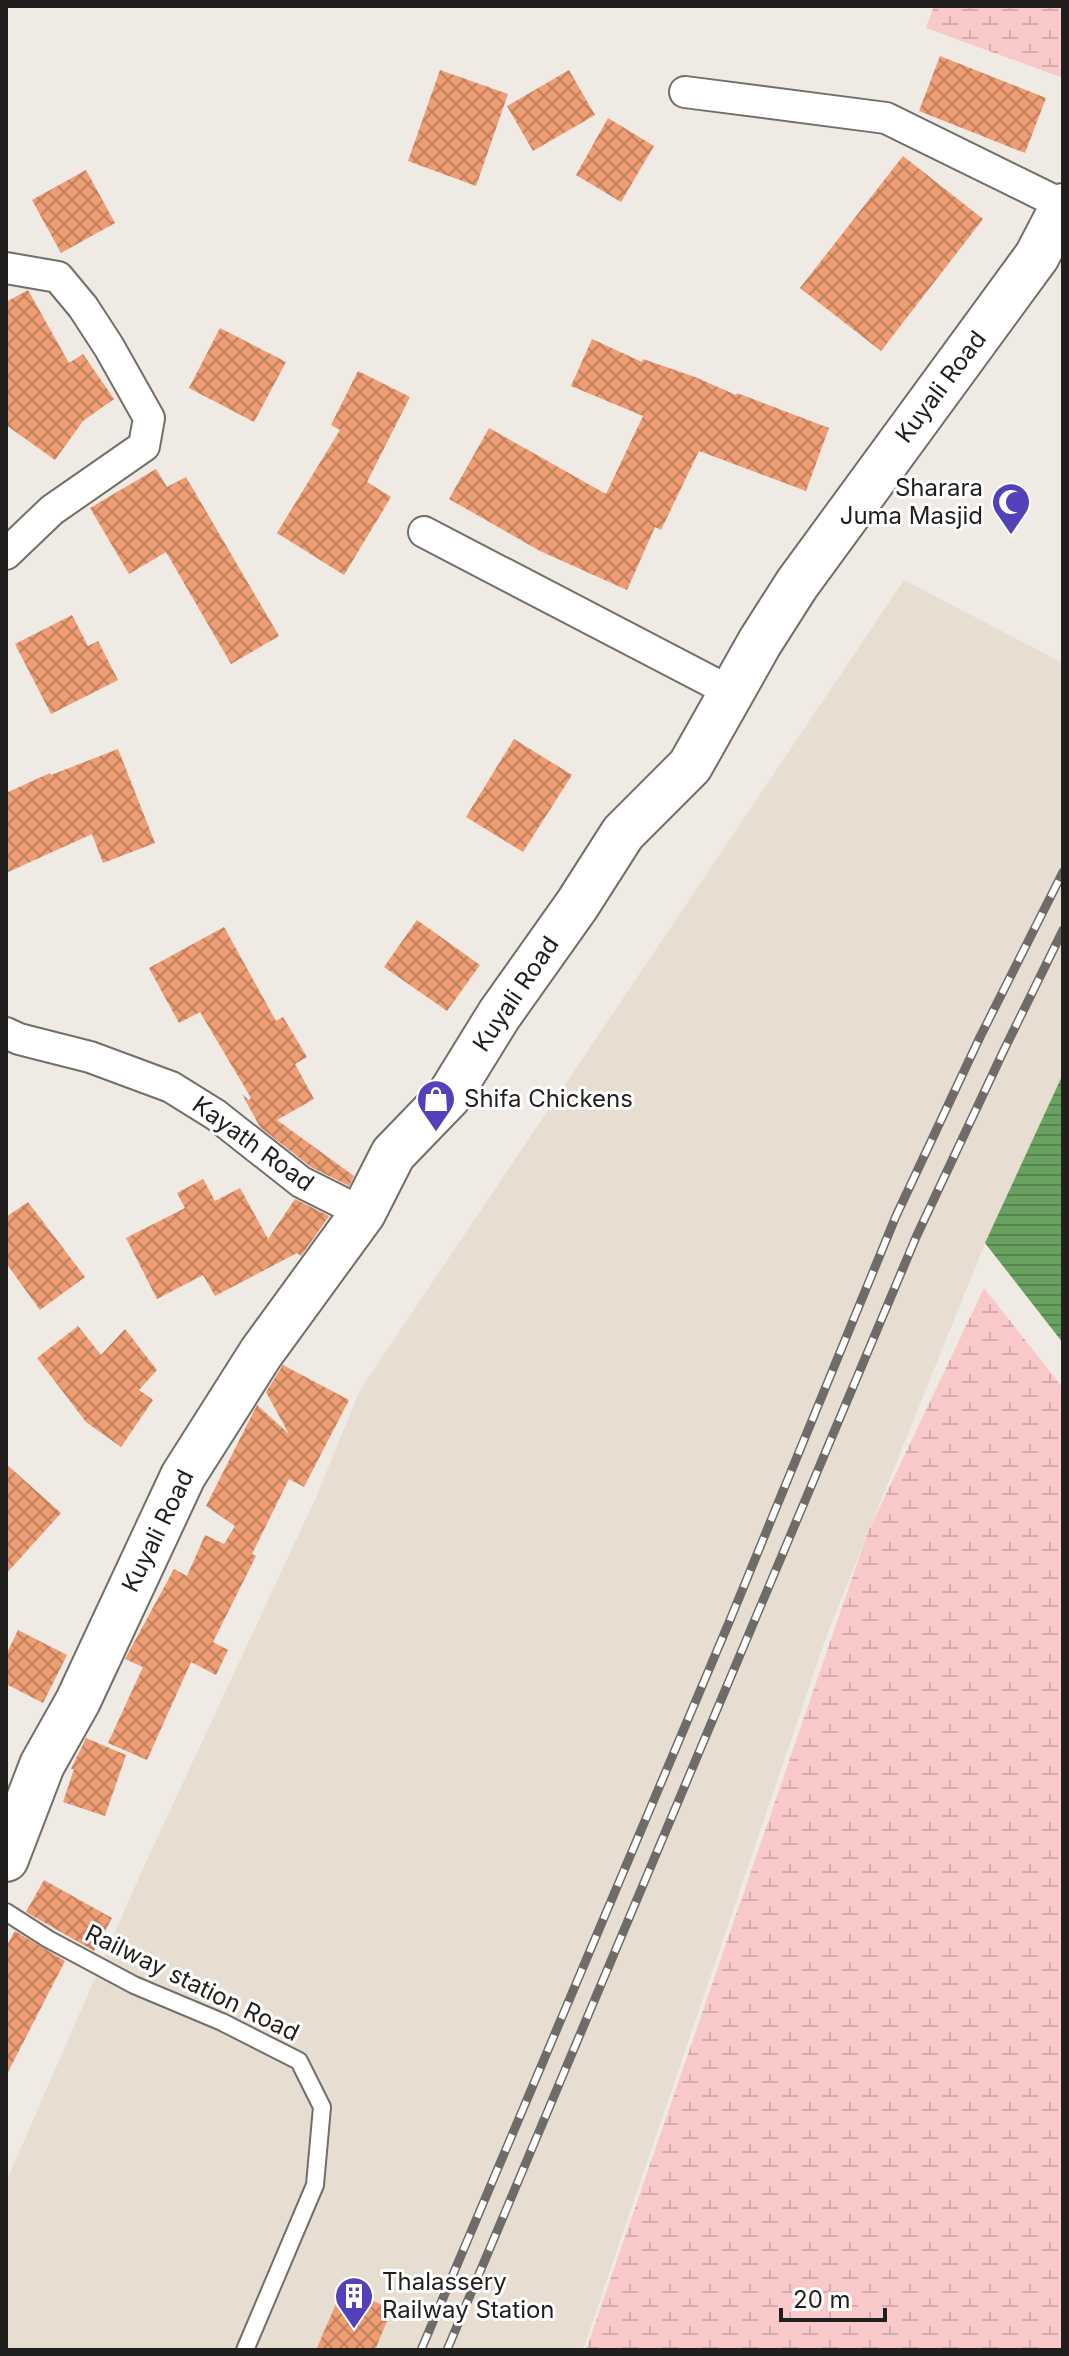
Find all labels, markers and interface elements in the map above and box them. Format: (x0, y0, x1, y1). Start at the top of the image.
street label: Kuyali Road (889, 325, 992, 448)
place label: Sharara Juma Masjid (840, 473, 983, 530)
mosque icon: Sharara Juma Masjid (990, 481, 1032, 536)
street label: Kuyali Road (466, 931, 565, 1057)
shop icon: Shifa Chickens (415, 1078, 457, 1133)
place label: Shifa Chickens (464, 1084, 633, 1113)
street label: Kayath Road (187, 1090, 320, 1197)
street label: Kuyali Road (115, 1465, 200, 1597)
street label: Railway station Road (81, 1918, 304, 2047)
place label: Thalassery Railway Station (382, 2267, 555, 2324)
scale bar (781, 2272, 885, 2322)
building icon: Thalassery Railway Station (333, 2275, 375, 2330)
text: 20 m (793, 2285, 851, 2314)

